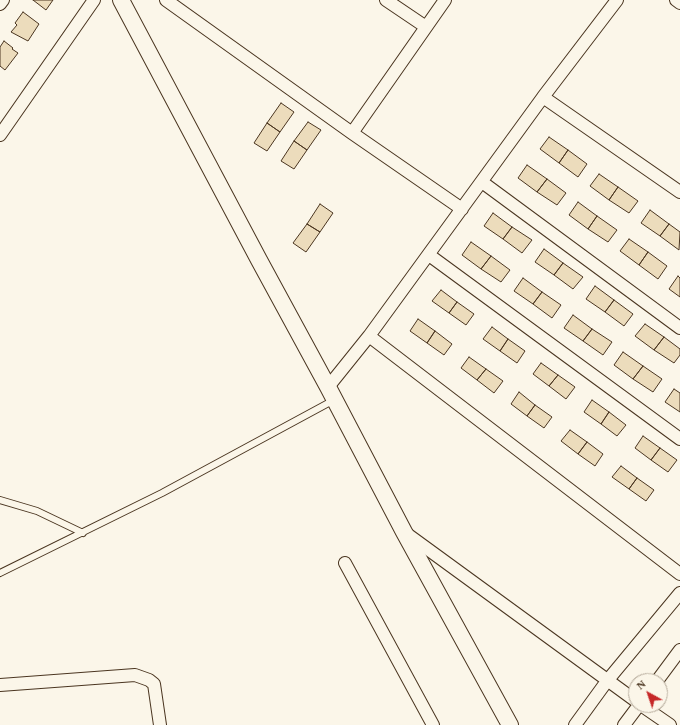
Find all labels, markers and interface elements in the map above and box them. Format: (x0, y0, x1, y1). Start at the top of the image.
north arrow (628, 673, 668, 713)
text: N (634, 677, 648, 692)

